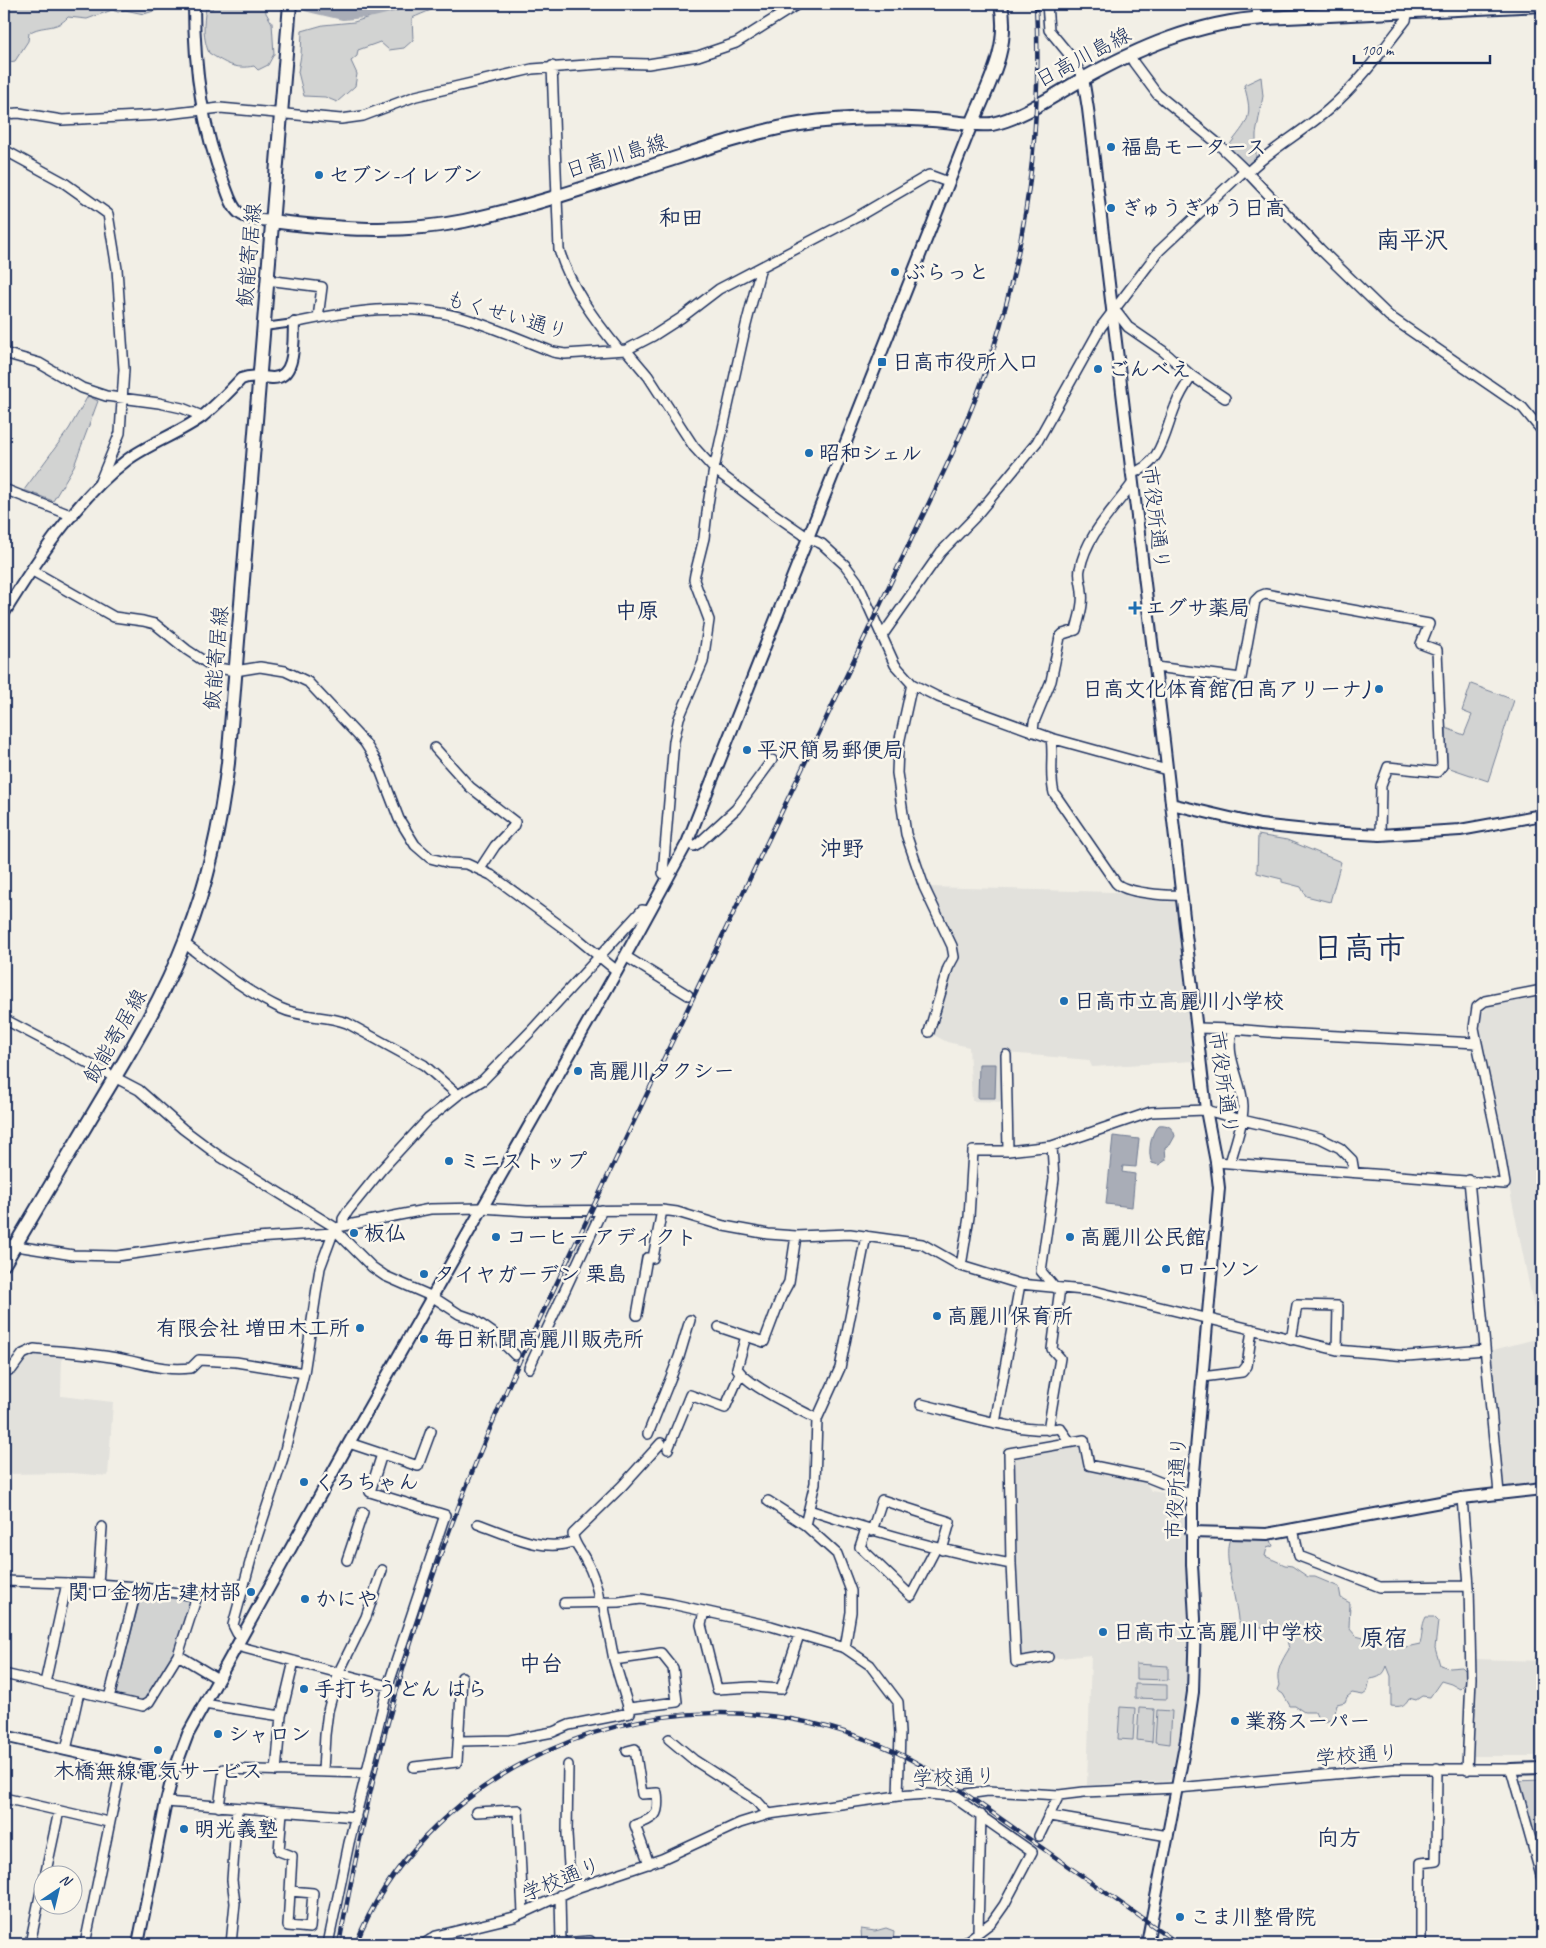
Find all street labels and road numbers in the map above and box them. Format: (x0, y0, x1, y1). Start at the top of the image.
street label: 日高川島線 (1031, 21, 1135, 93)
street label: 日高川島線 (562, 128, 670, 184)
street label: 飯能寄居線 (231, 202, 267, 308)
street label: もくせい通り (443, 285, 571, 345)
street label: 市役所通り (1137, 464, 1175, 572)
street label: 飯能寄居線 (198, 605, 234, 711)
street label: 飯能寄居線 (77, 984, 153, 1088)
street label: 市役所通り (1204, 1029, 1244, 1137)
street label: 市役所通り (1160, 1435, 1192, 1541)
street label: 学校通り (1314, 1739, 1400, 1771)
street label: 学校通り (912, 1763, 996, 1791)
street label: 学校通り (517, 1851, 605, 1907)

